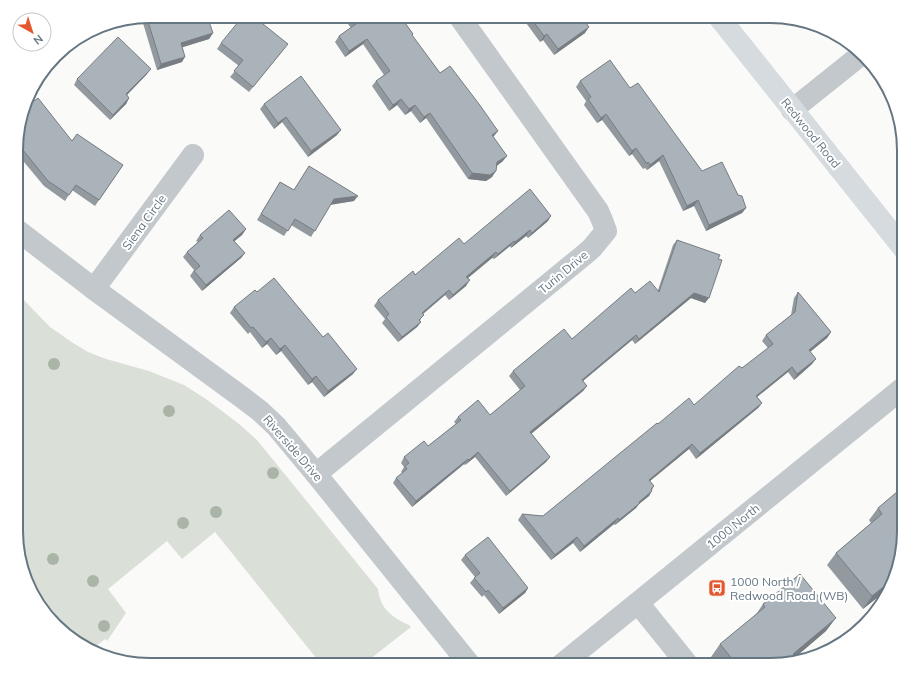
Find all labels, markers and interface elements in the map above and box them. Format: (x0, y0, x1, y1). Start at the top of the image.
north arrow (12, 12, 52, 52)
text: N (31, 32, 46, 48)
street label: Redwood Road (778, 95, 844, 171)
street label: Siena Circle (119, 191, 169, 253)
street label: Turin Drive (535, 247, 591, 297)
street label: Riverside Drive (260, 412, 326, 484)
street label: 1000 North (704, 500, 762, 552)
place label: 1000 North / Redwood Road (WB) (730, 574, 848, 603)
bus stop icon: 1000 North / Redwood Road (WB) (707, 578, 727, 598)

